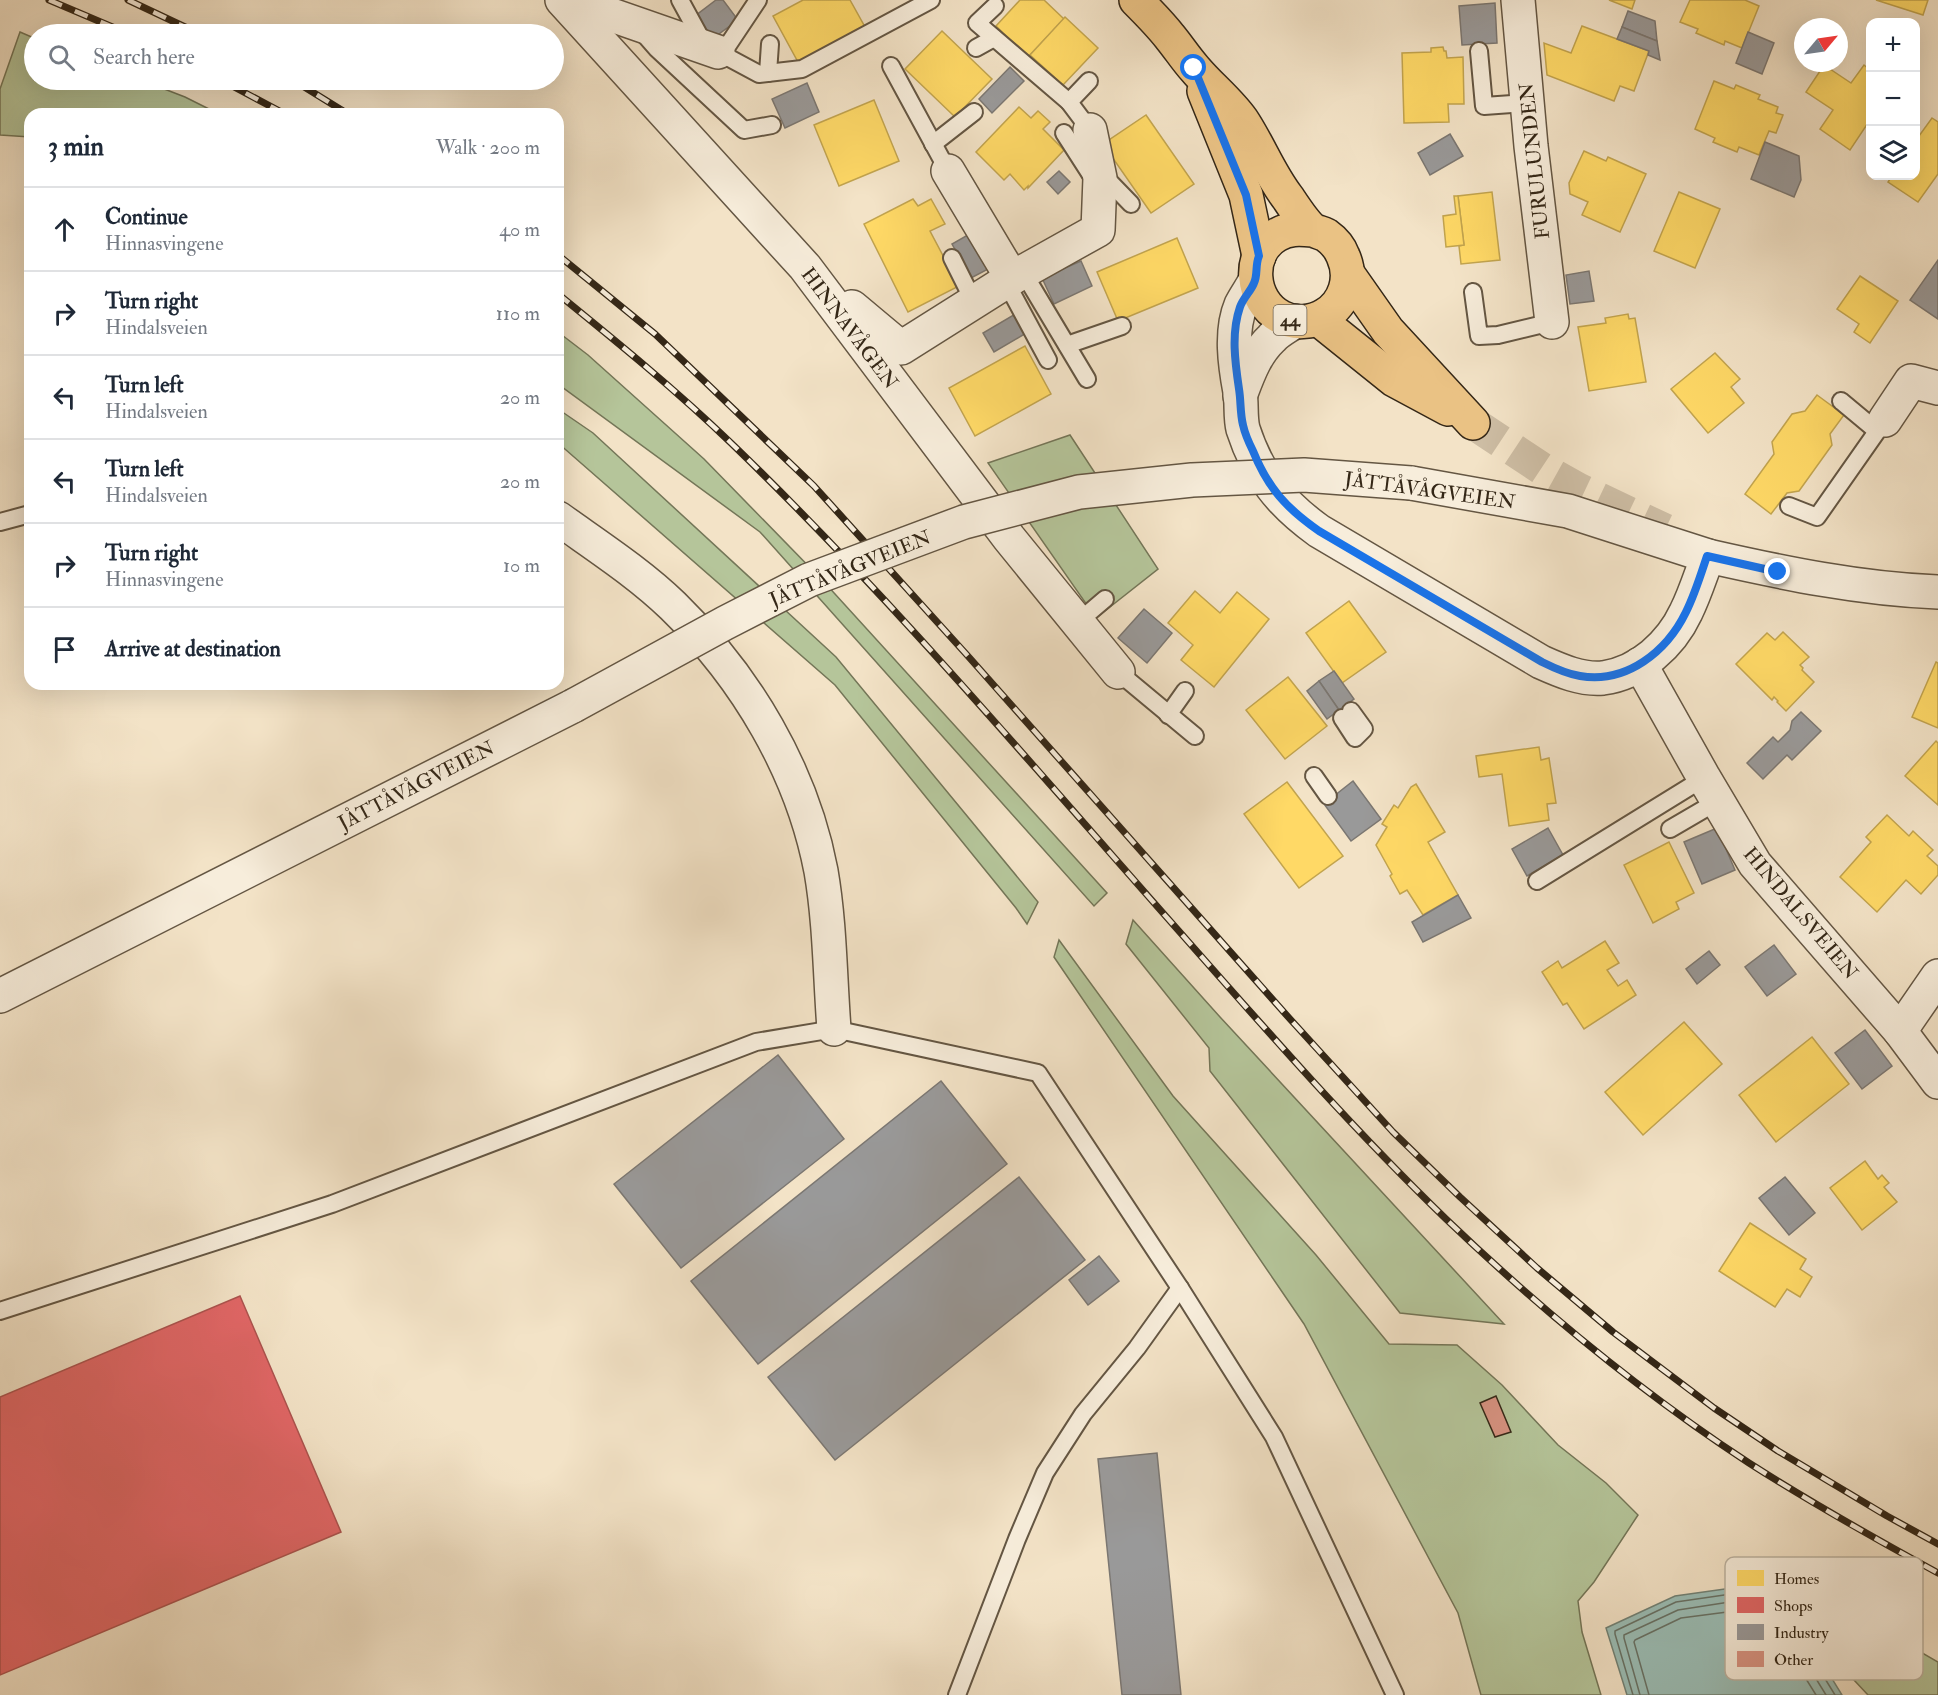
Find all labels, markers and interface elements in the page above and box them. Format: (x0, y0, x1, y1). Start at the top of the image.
north arrow (1794, 18, 1848, 72)
map controls (1866, 18, 1920, 180)
button: + (1866, 18, 1920, 72)
search box (24, 24, 564, 90)
icon: search (45, 41, 78, 74)
text: Search here (93, 43, 195, 71)
route start (1180, 54, 1206, 80)
button: − (1866, 72, 1920, 126)
street label: FURULUNDEN (1514, 81, 1555, 240)
button: layers (1866, 126, 1920, 180)
text: 3 min (48, 131, 104, 163)
text: Walk · 200 m (436, 135, 540, 160)
text: Continue (105, 203, 188, 231)
icon: ahead (48, 213, 81, 246)
text: 40 m (499, 217, 540, 242)
text: Hinnasvingene (105, 231, 224, 256)
street label: HINNAVÅGEN (796, 262, 904, 394)
text: Turn right (105, 287, 198, 315)
icon: right (48, 297, 81, 330)
text: 110 m (496, 301, 540, 326)
road number: 44 (1274, 305, 1306, 335)
text: Hindalsveien (105, 315, 208, 340)
text: Turn left (105, 371, 184, 399)
icon: left (48, 381, 81, 414)
text: 20 m (500, 385, 540, 410)
text: Hindalsveien (105, 399, 208, 424)
text: Turn left (105, 455, 184, 483)
icon: left (48, 465, 81, 498)
street label: JÅTTÅVÅGVEIEN (1342, 466, 1517, 515)
text: 20 m (500, 469, 540, 494)
text: Hindalsveien (105, 483, 208, 508)
street label: JÅTTÅVÅGVEIEN (765, 525, 935, 613)
text: Turn right (105, 539, 198, 567)
icon: right (48, 549, 81, 582)
text: 10 m (503, 553, 540, 578)
route end (1764, 558, 1790, 584)
text: Hinnasvingene (105, 567, 224, 592)
icon: arrive (48, 633, 81, 666)
text: Arrive at destination (105, 635, 281, 663)
street label: JÅTTÅVÅGVEIEN (333, 735, 499, 836)
street label: HINDALSVEIEN (1738, 842, 1863, 985)
legend (1725, 1557, 1923, 1680)
text: Homes (1774, 1569, 1819, 1589)
text: Shops (1774, 1596, 1813, 1617)
text: Industry (1774, 1623, 1829, 1643)
text: Other (1774, 1650, 1813, 1670)

